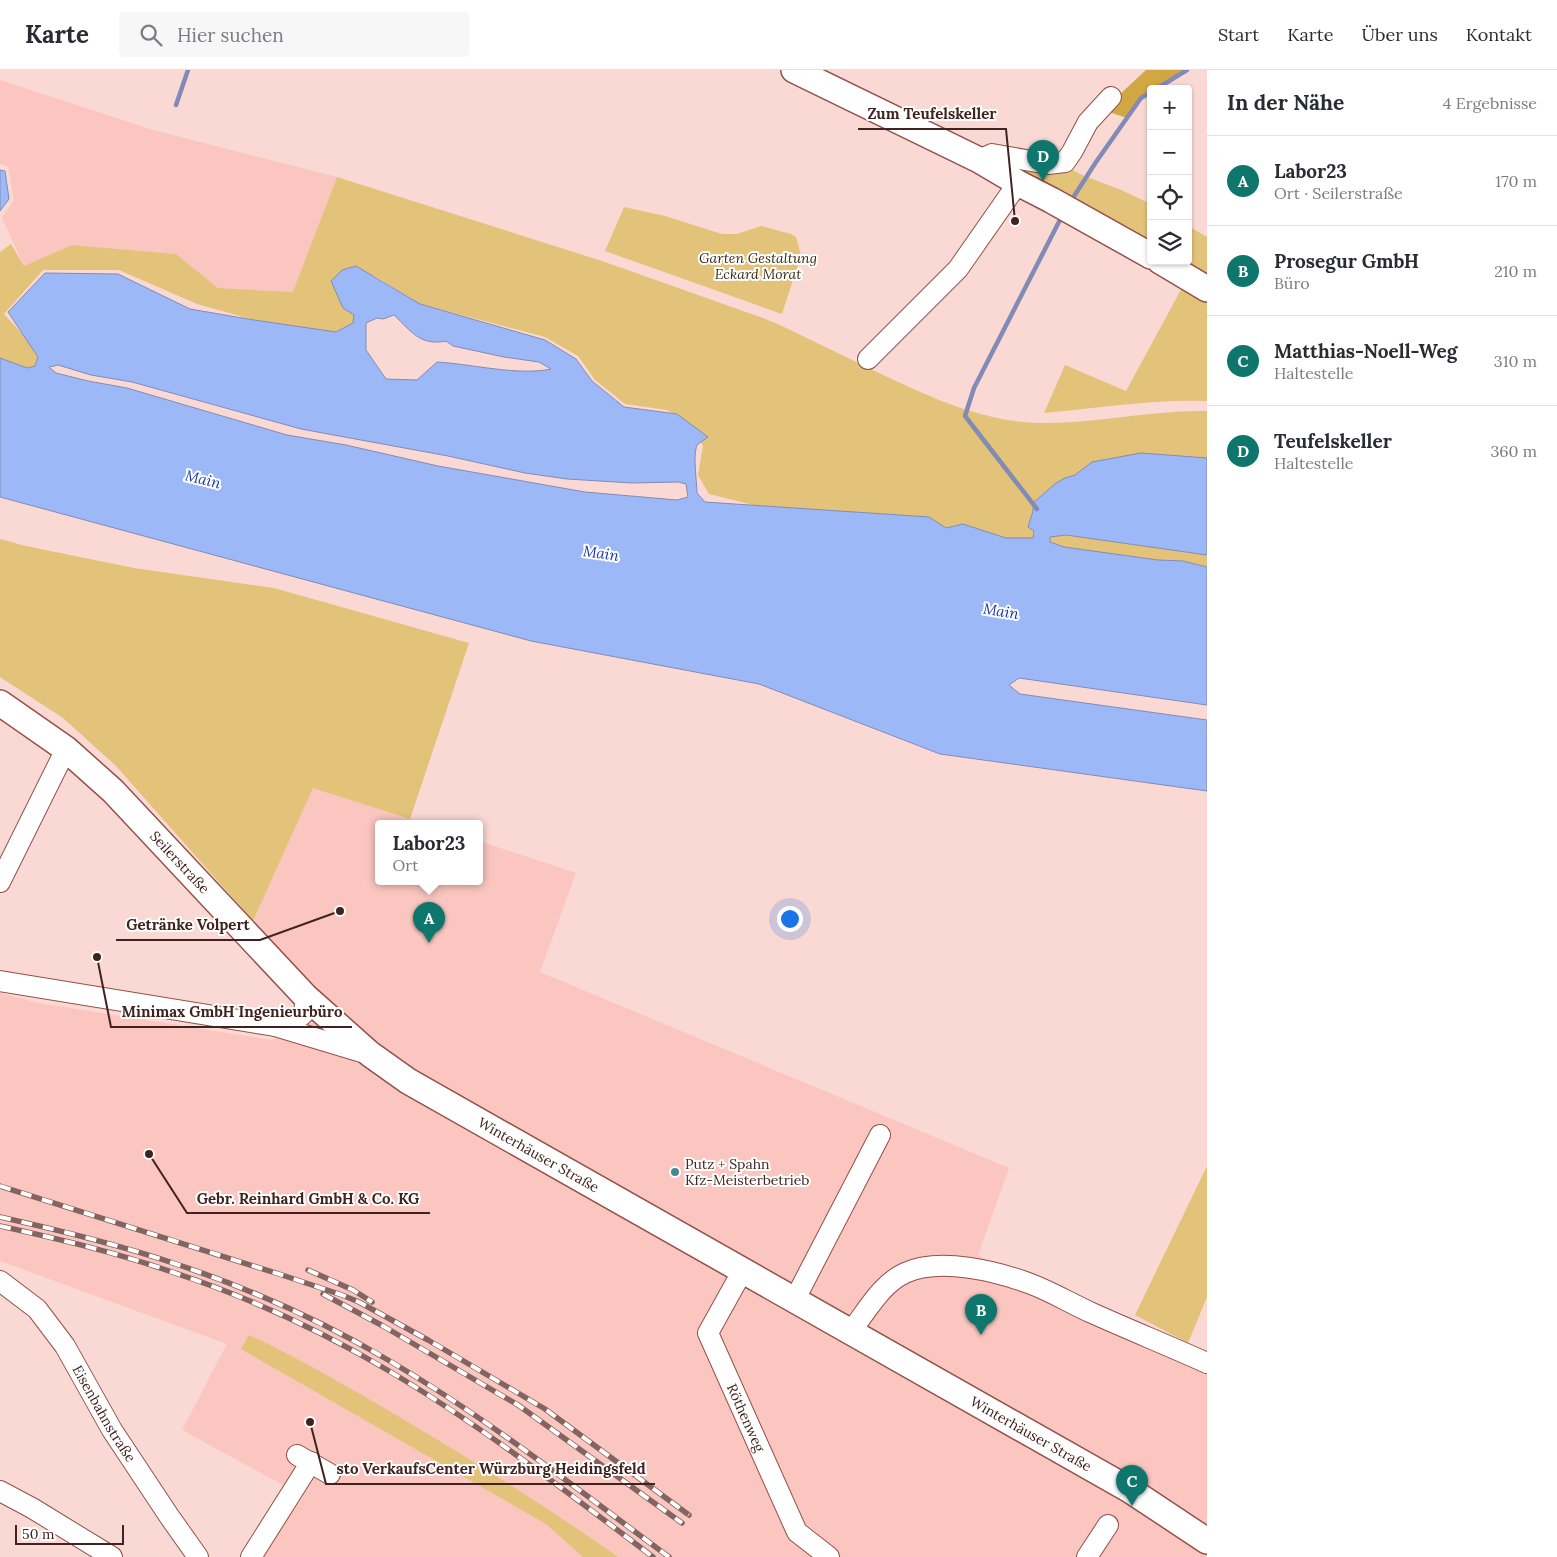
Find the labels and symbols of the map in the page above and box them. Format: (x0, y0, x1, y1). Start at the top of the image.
callout: Zum Teufelskeller (858, 99, 1006, 129)
text: Zum Teufelskeller (868, 104, 997, 123)
pin: D (1027, 140, 1059, 181)
park label: Garten Gestaltung Eckard Morat (699, 249, 817, 283)
water label: Main (183, 465, 223, 493)
water label: Main (582, 541, 621, 565)
water label: Main (982, 599, 1021, 623)
street label: Seilerstraße (146, 827, 214, 898)
pin: A (413, 902, 445, 943)
your location (777, 906, 803, 932)
callout: Getränke Volpert (116, 910, 260, 940)
text: Getränke Volpert (126, 915, 251, 934)
callout: Minimax GmbH Ingenieurbüro (111, 997, 352, 1027)
text: Minimax GmbH Ingenieurbüro (122, 1002, 343, 1021)
street label: Winterhäuser Straße (475, 1113, 603, 1197)
place label: Putz + Spahn Kfz-Meisterbetrieb (685, 1155, 809, 1189)
marker: Putz + Spahn Kfz-Meisterbetrieb (669, 1166, 681, 1178)
callout: Gebr. Reinhard GmbH & Co. KG (187, 1183, 430, 1213)
text: Gebr. Reinhard GmbH & Co. KG (197, 1189, 420, 1208)
pin: B (965, 1294, 997, 1335)
street label: Eisenbahnstraße (69, 1362, 140, 1466)
street label: Röthenweg (723, 1381, 769, 1455)
street label: Winterhäuser Straße (967, 1392, 1095, 1476)
callout: sto VerkaufsCenter Würzburg Heidingsfeld (326, 1454, 655, 1484)
text: sto VerkaufsCenter Würzburg Heidingsfeld (336, 1459, 646, 1478)
pin: C (1116, 1465, 1148, 1506)
scale bar (15, 1522, 124, 1545)

